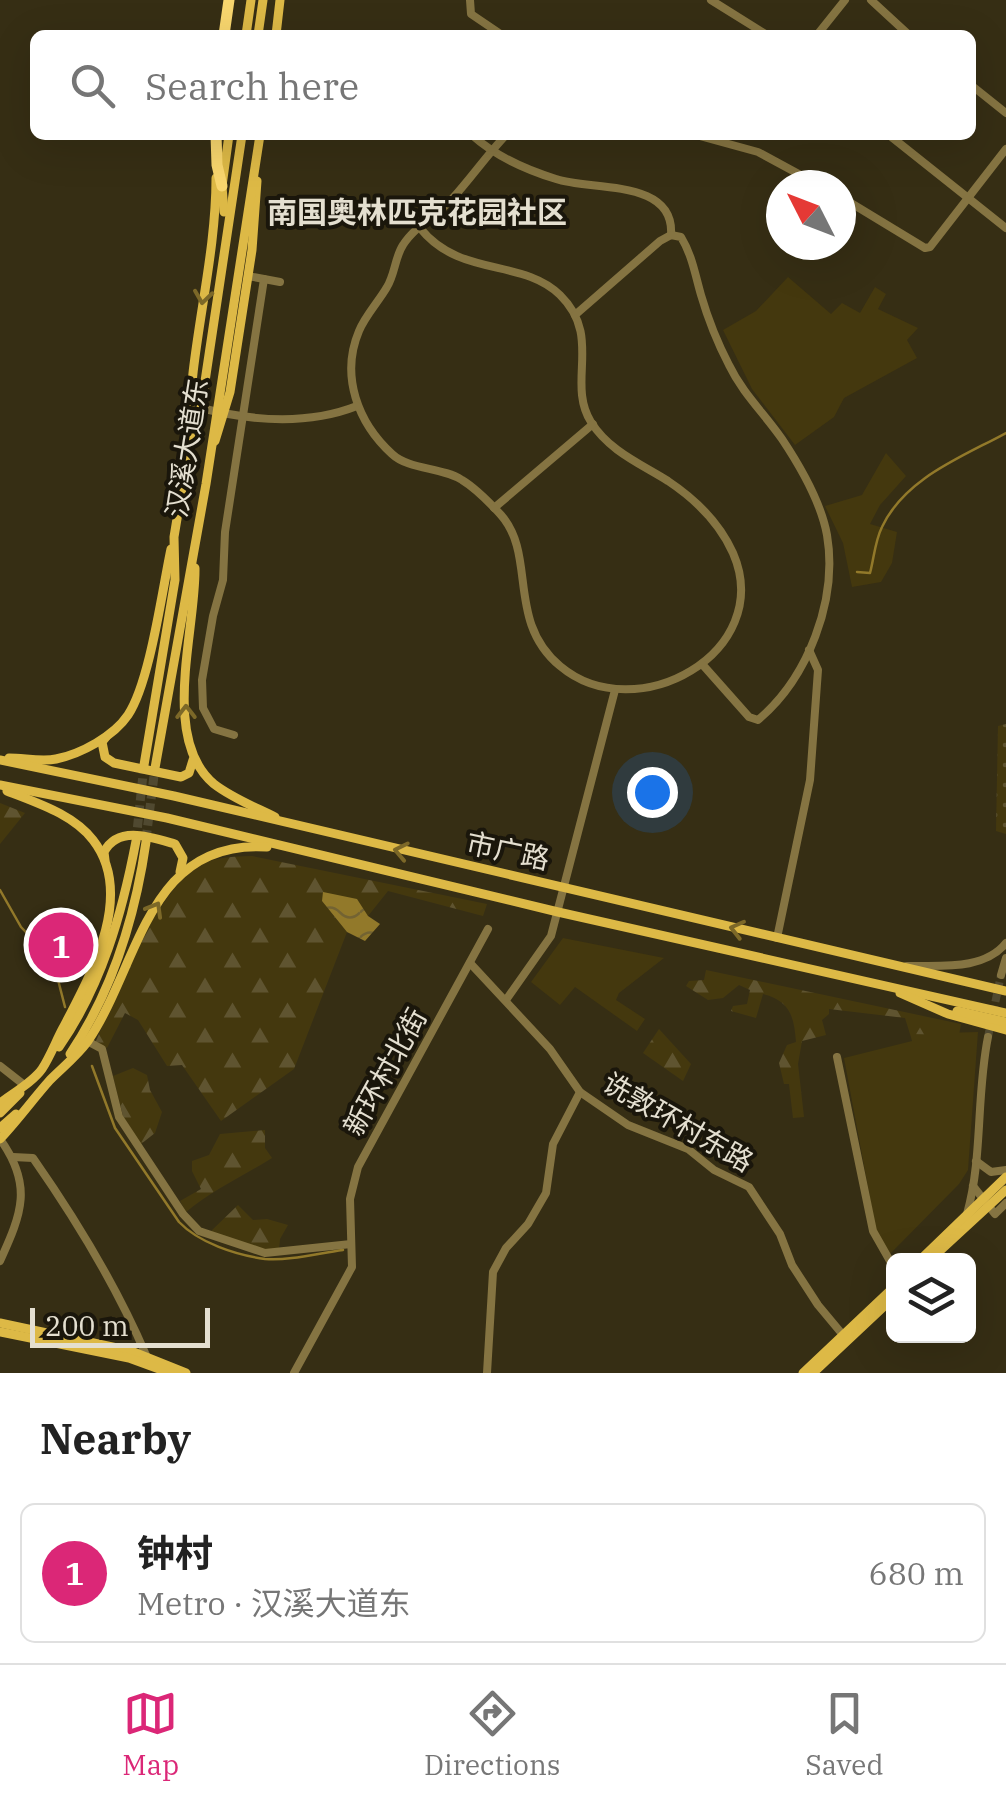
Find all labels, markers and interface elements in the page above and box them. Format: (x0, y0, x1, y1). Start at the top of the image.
search box (30, 30, 976, 140)
icon: search (65, 58, 120, 113)
text: Search here (145, 61, 359, 110)
north arrow (766, 170, 856, 260)
district label: 南国奥林匹克花园社区 (267, 192, 567, 231)
one-way arrow (193, 289, 214, 305)
street label: 汉溪大道东 (157, 376, 216, 520)
one-way arrow (175, 704, 196, 720)
your location (627, 767, 678, 818)
street label: 市广路 (463, 824, 553, 877)
one-way arrow (393, 841, 410, 862)
one-way arrow (142, 901, 162, 919)
pin: 1 (28, 908, 94, 982)
one-way arrow (729, 920, 746, 941)
street label: 新环村北街 (334, 1002, 435, 1142)
street label: 诜敦环村东路 (596, 1064, 760, 1180)
map controls (886, 1253, 976, 1343)
button: layers (886, 1253, 976, 1343)
scale bar (30, 1303, 210, 1348)
text: 200 m (45, 1307, 129, 1344)
text: Nearby (40, 1411, 191, 1466)
text: 钟村 (137, 1528, 213, 1577)
text: 1 (65, 1552, 84, 1594)
text: 680 m (868, 1552, 964, 1594)
text: Metro · 汉溪大道东 (137, 1582, 411, 1624)
tab: Map (122, 1686, 179, 1783)
tab: Directions (424, 1686, 560, 1783)
tab: Saved (805, 1686, 884, 1783)

